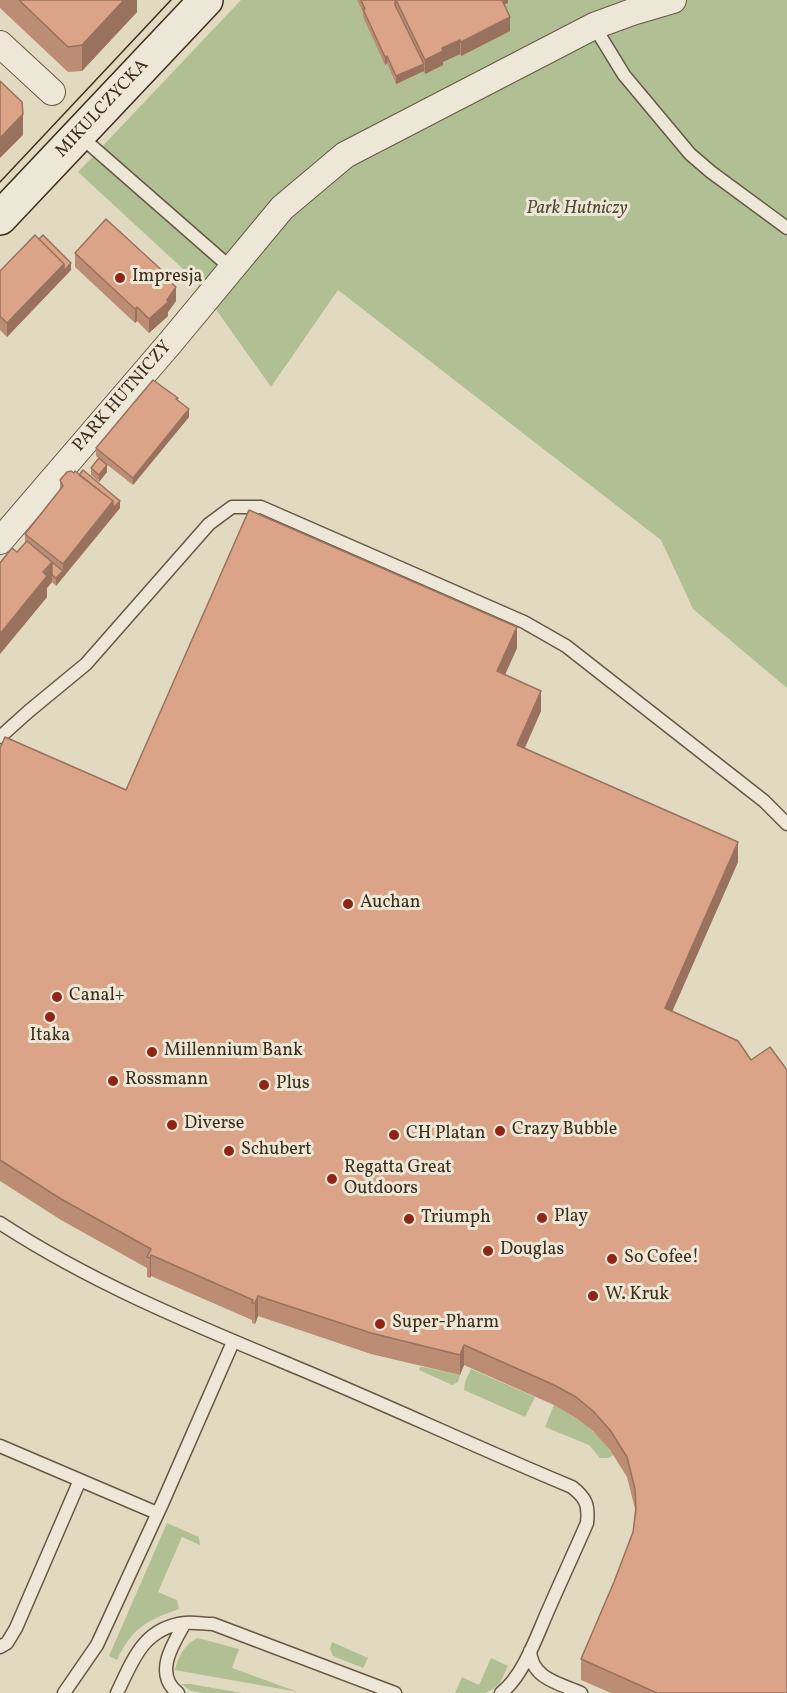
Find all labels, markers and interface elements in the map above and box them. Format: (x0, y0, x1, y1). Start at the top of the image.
street label: MIKULCZYCKA (52, 55, 154, 163)
park label: Park Hutniczy (526, 199, 628, 221)
place label: Impresja (132, 267, 202, 289)
marker: Impresja (113, 271, 127, 285)
street label: PARK HUTNICZY (69, 337, 177, 457)
place label: Auchan (360, 893, 420, 915)
marker: Auchan (341, 897, 355, 911)
place label: Canal+ (69, 986, 125, 1008)
marker: Canal+ (50, 990, 64, 1004)
marker: Itaka (43, 1010, 57, 1024)
place label: Itaka (30, 1026, 70, 1048)
place label: Millennium Bank (164, 1041, 303, 1063)
marker: Millennium Bank (145, 1045, 159, 1059)
place label: Rossmann (125, 1070, 208, 1092)
marker: Rossmann (106, 1074, 120, 1088)
place label: Plus (276, 1074, 310, 1096)
marker: Plus (257, 1078, 271, 1092)
place label: Diverse (184, 1114, 244, 1136)
marker: Diverse (165, 1118, 179, 1132)
place label: Crazy Bubble (512, 1120, 617, 1142)
place label: CH Platan (406, 1124, 485, 1146)
marker: Crazy Bubble (493, 1124, 507, 1138)
marker: CH Platan (387, 1128, 401, 1142)
place label: Schubert (241, 1140, 312, 1162)
marker: Schubert (222, 1144, 236, 1158)
place label: Regatta Great Outdoors (344, 1158, 452, 1200)
marker: Regatta Great Outdoors (325, 1172, 339, 1186)
place label: Play (554, 1207, 588, 1229)
place label: Triumph (421, 1208, 491, 1230)
marker: Play (535, 1211, 549, 1225)
marker: Triumph (402, 1212, 416, 1226)
place label: Douglas (500, 1240, 564, 1262)
marker: Douglas (481, 1244, 495, 1258)
place label: So Cofee! (624, 1248, 699, 1270)
marker: So Cofee! (605, 1252, 619, 1266)
place label: W. Kruk (605, 1285, 669, 1307)
marker: W. Kruk (586, 1289, 600, 1303)
place label: Super-Pharm (392, 1313, 499, 1335)
marker: Super-Pharm (373, 1317, 387, 1331)

